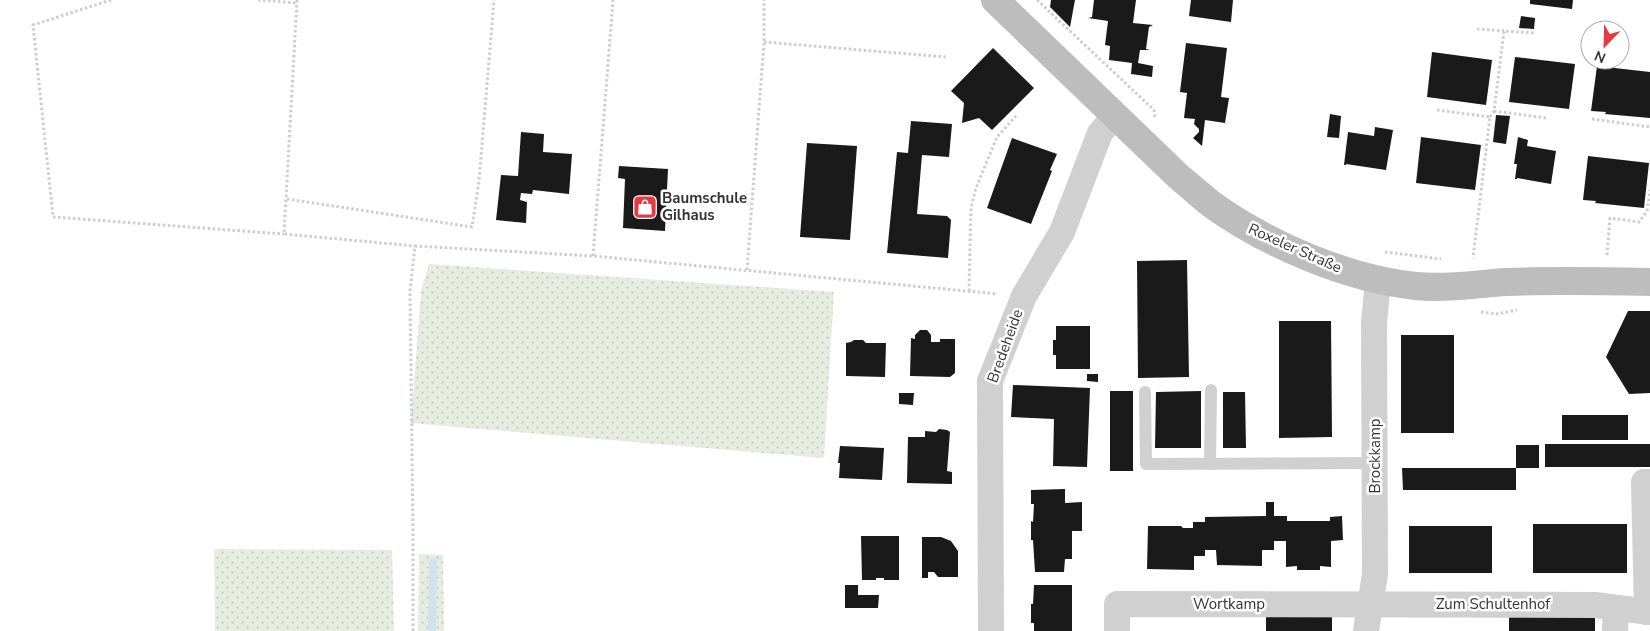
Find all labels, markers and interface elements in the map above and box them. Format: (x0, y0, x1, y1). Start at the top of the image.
north arrow (1580, 20, 1630, 70)
text: N (1592, 46, 1609, 67)
place label: Baumschule Gilhaus (662, 188, 747, 225)
shop icon: Baumschule Gilhaus (632, 194, 658, 220)
street label: Roxeler Straße (1245, 218, 1345, 278)
street label: Bredeheide (982, 306, 1028, 386)
street label: Brockkamp (1365, 418, 1385, 494)
street label: Wortkamp (1193, 594, 1265, 614)
street label: Zum Schultenhof (1436, 594, 1551, 614)

